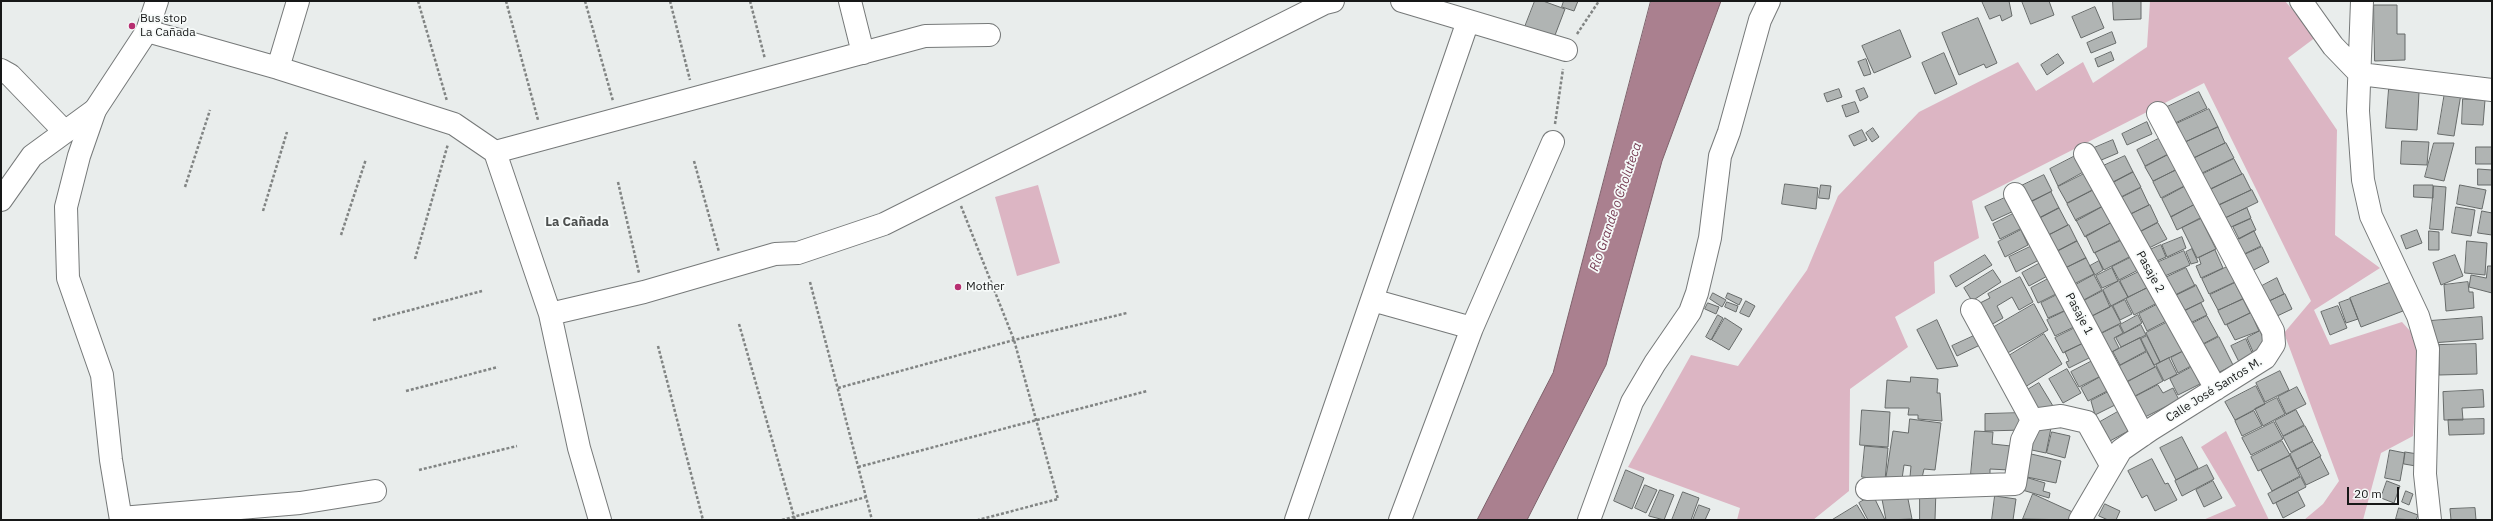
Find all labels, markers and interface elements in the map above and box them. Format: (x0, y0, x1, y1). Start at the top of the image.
place label: Bus stop La Cañada (140, 12, 196, 40)
marker: Bus stop La Cañada (127, 21, 137, 31)
water label: Río Grande o Choluteca (1587, 141, 1645, 273)
district label: La Cañada (545, 214, 609, 230)
street label: Pasaje 2 (2133, 249, 2167, 295)
place label: Mother (966, 280, 1004, 294)
marker: Mother (953, 282, 963, 292)
street label: Pasaje 1 (2062, 291, 2096, 337)
street label: Calle José Santos M. (2163, 355, 2265, 425)
scale bar (2349, 479, 2401, 505)
text: 20 m (2354, 486, 2382, 501)

